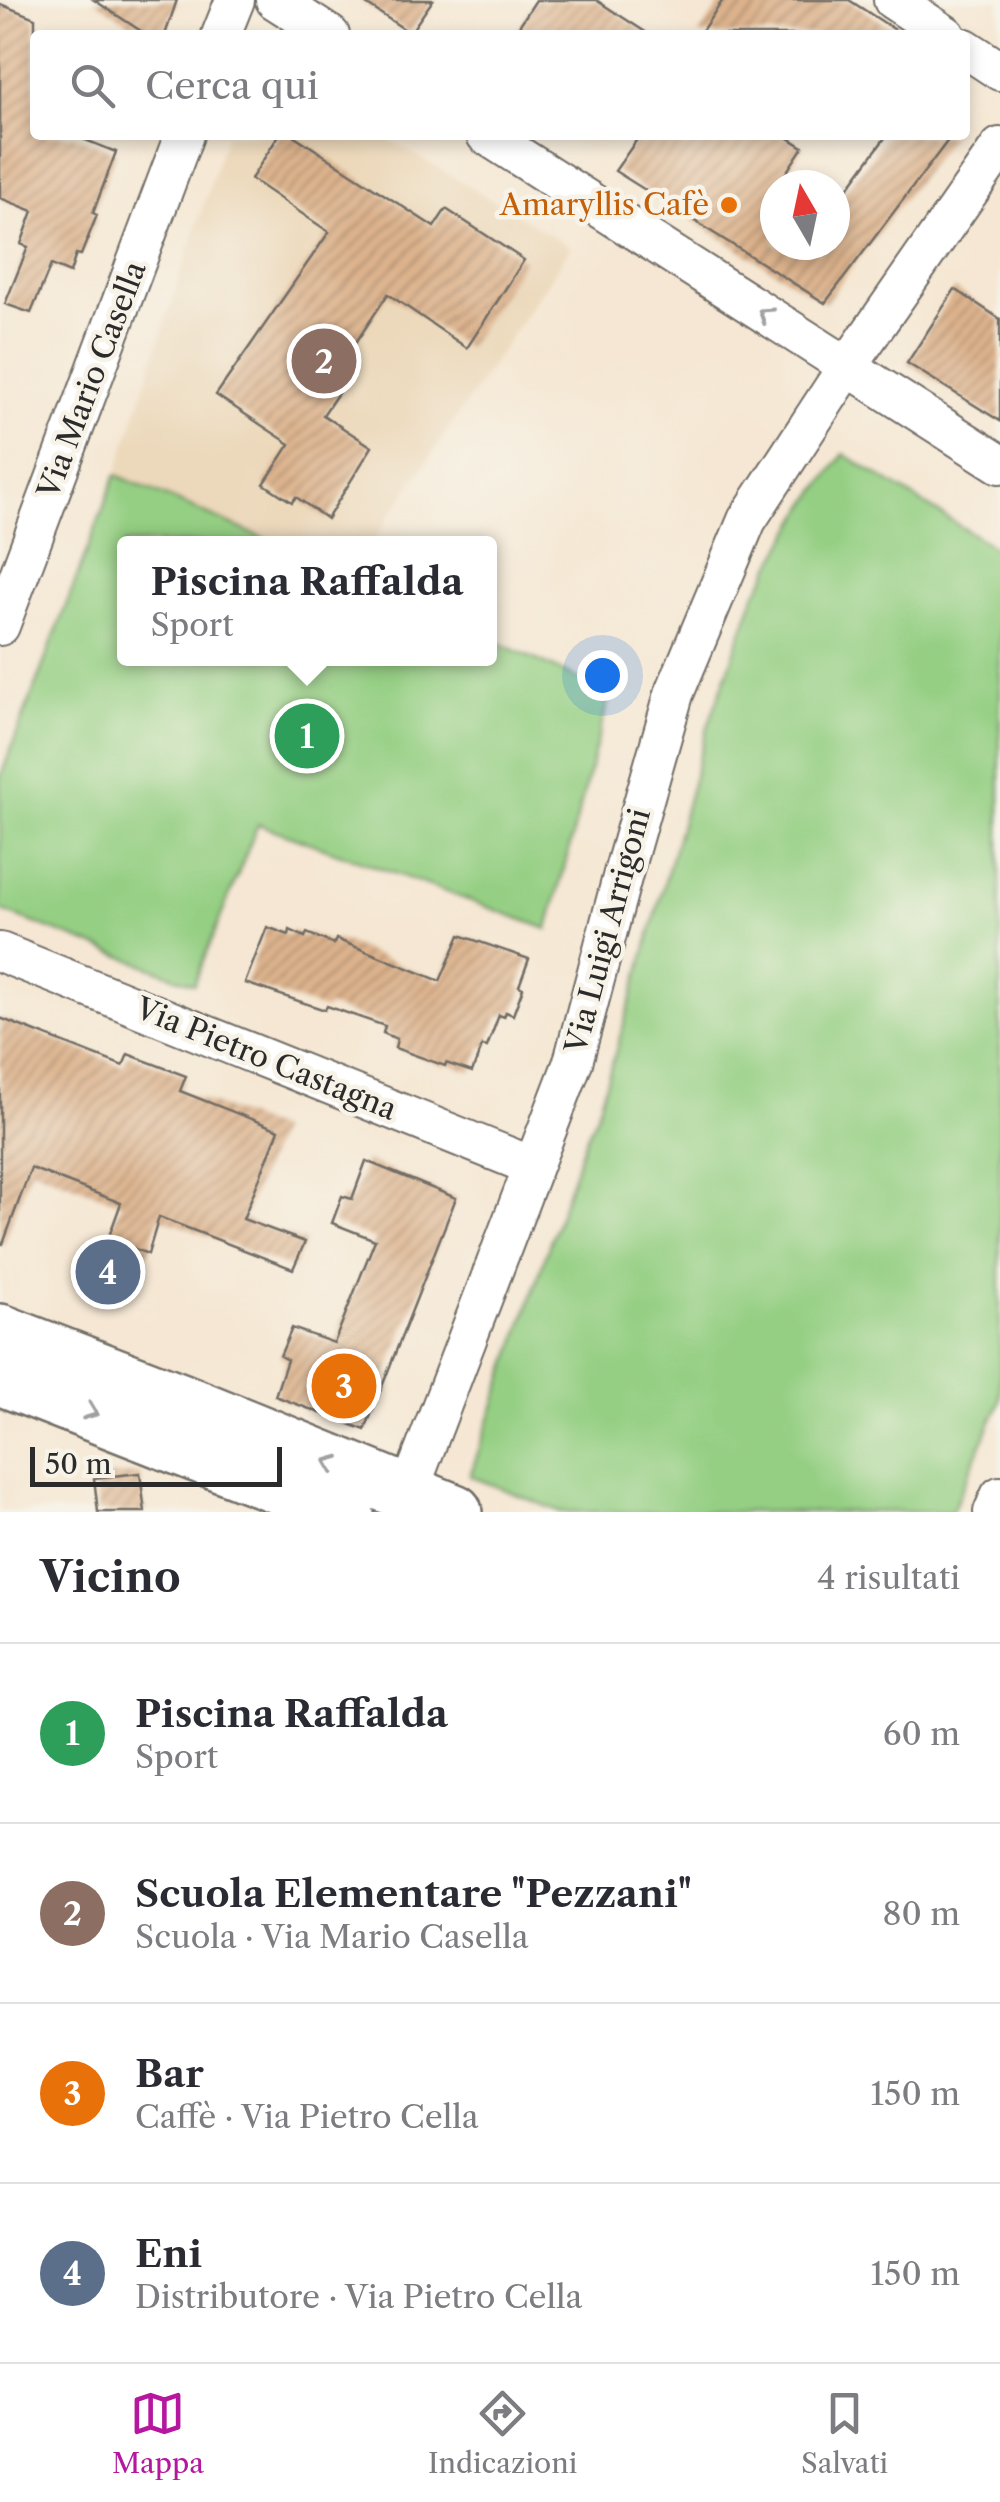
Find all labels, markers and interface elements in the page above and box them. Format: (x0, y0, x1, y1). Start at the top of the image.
search box (30, 30, 970, 140)
icon: search (65, 58, 120, 113)
text: Cerca qui (145, 62, 319, 109)
north arrow (760, 170, 850, 260)
place label: Amaryllis Cafè (499, 186, 709, 223)
marker: Amaryllis Cafè (718, 194, 740, 216)
street label: Via Mario Casella (29, 256, 154, 504)
one-way arrow (758, 307, 776, 326)
pin: 2 (292, 324, 356, 398)
popup (117, 536, 497, 666)
text: Piscina Raffalda (150, 558, 464, 605)
text: Sport (150, 605, 234, 644)
your location (577, 650, 628, 701)
pin: 1 (274, 698, 340, 774)
street label: Via Luigi Arrigoni (557, 804, 658, 1058)
street label: Via Pietro Castagna (129, 989, 402, 1128)
pin: 4 (76, 1234, 140, 1310)
pin: 3 (312, 1348, 376, 1424)
one-way arrow (81, 1401, 99, 1421)
scale bar (30, 1442, 282, 1486)
text: 50 m (45, 1447, 112, 1481)
one-way arrow (323, 1454, 341, 1474)
text: Vicino (40, 1551, 181, 1603)
text: 4 risultati (817, 1558, 960, 1597)
text: Piscina Raffalda (135, 1690, 448, 1737)
text: 1 (65, 1714, 80, 1753)
text: 60 m (883, 1714, 960, 1753)
text: Sport (135, 1737, 218, 1776)
text: Scuola Elementare "Pezzani" (135, 1870, 692, 1917)
text: 2 (63, 1894, 82, 1933)
text: 80 m (882, 1894, 960, 1933)
text: Scuola · Via Mario Casella (135, 1917, 529, 1956)
text: Bar (135, 2050, 204, 2097)
text: 3 (63, 2074, 82, 2113)
text: 150 m (871, 2074, 960, 2113)
text: Caffè · Via Pietro Cella (135, 2097, 479, 2136)
text: Eni (135, 2230, 202, 2277)
text: 4 (63, 2254, 82, 2293)
text: 150 m (871, 2254, 960, 2293)
text: Distributore · Via Pietro Cella (135, 2277, 582, 2316)
tab: Mappa (112, 2386, 204, 2480)
tab: Indicazioni (428, 2386, 577, 2480)
tab: Salvati (801, 2386, 888, 2480)

